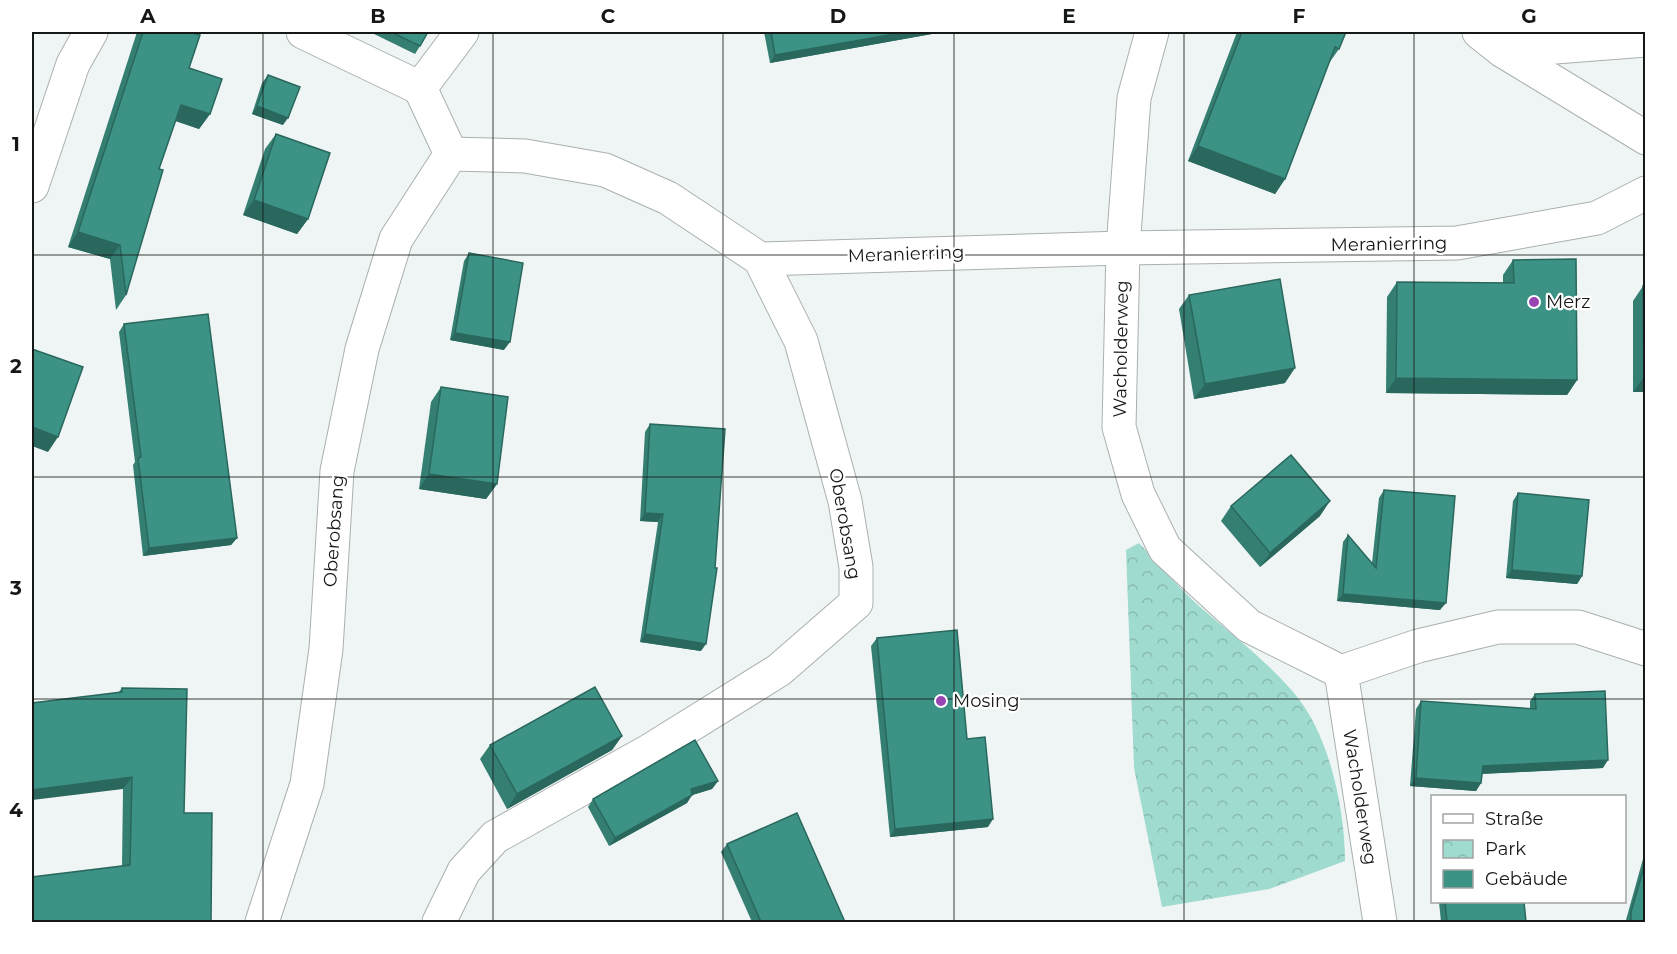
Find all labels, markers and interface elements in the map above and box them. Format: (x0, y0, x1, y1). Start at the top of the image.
text: A (139, 4, 156, 28)
text: B (370, 4, 386, 28)
text: C (601, 4, 616, 28)
text: D (830, 4, 846, 28)
text: E (1062, 4, 1076, 28)
text: F (1293, 4, 1306, 28)
text: G (1521, 4, 1537, 28)
text: 1 (12, 132, 20, 156)
street label: Meranierring (1331, 232, 1447, 256)
street label: Meranierring (847, 241, 965, 267)
street label: Wacholderweg (1109, 280, 1133, 418)
place label: Merz (1546, 291, 1590, 313)
marker: Merz (1527, 295, 1541, 309)
text: 2 (10, 354, 22, 378)
street label: Oberobsang (824, 467, 866, 581)
street label: Oberobsang (319, 474, 349, 588)
text: 3 (9, 576, 22, 600)
place label: Mosing (953, 690, 1020, 712)
marker: Mosing (934, 694, 948, 708)
street label: Wacholderweg (1338, 727, 1382, 867)
legend (1431, 795, 1626, 903)
text: 4 (9, 798, 23, 822)
text: Straße (1485, 808, 1544, 830)
text: Park (1485, 838, 1526, 860)
text: Gebäude (1485, 868, 1568, 890)

